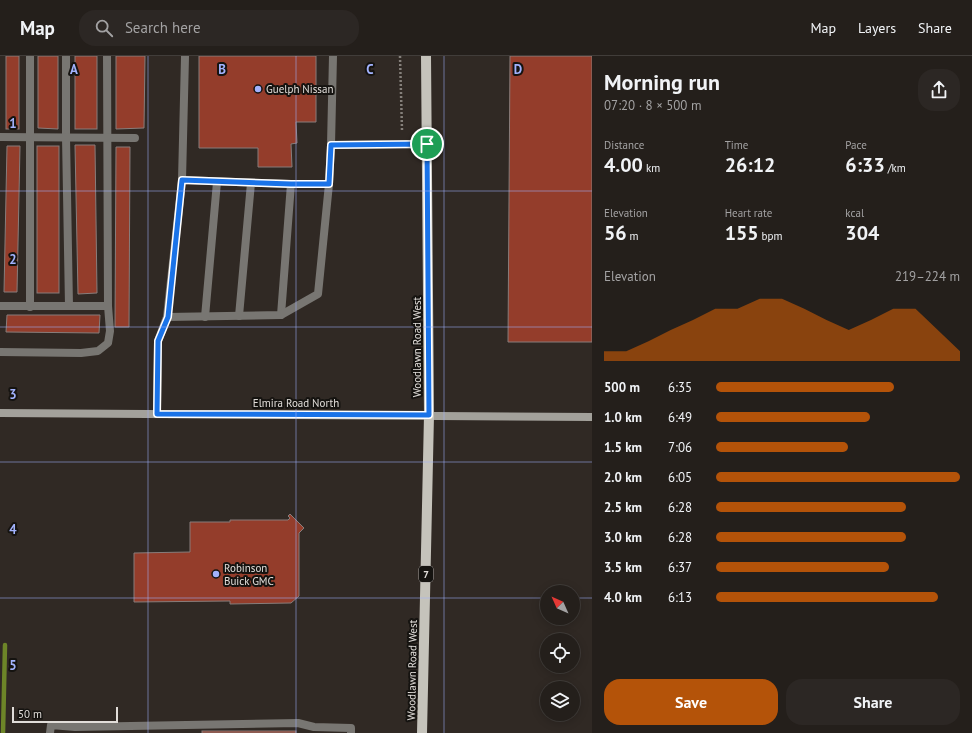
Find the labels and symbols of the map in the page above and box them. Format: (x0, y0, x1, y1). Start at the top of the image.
text: A (70, 61, 78, 78)
text: B (218, 61, 226, 78)
text: C (366, 61, 374, 78)
text: D (514, 61, 522, 78)
place label: Guelph Nissan (266, 82, 333, 96)
marker: Guelph Nissan (253, 84, 263, 94)
text: 1 (9, 115, 17, 132)
pin (410, 127, 444, 161)
text: 2 (9, 251, 17, 268)
street label: Woodlawn Road West (410, 296, 424, 397)
text: 3 (9, 386, 17, 403)
street label: Elmira Road North (253, 396, 339, 410)
text: 4 (9, 521, 17, 538)
place label: Robinson Buick GMC (224, 561, 274, 588)
road number: 7 (419, 566, 433, 582)
marker: Robinson Buick GMC (211, 569, 221, 579)
north arrow (540, 585, 580, 625)
street label: Woodlawn Road West (404, 619, 420, 720)
text: 5 (9, 657, 17, 674)
scale bar (12, 705, 118, 724)

